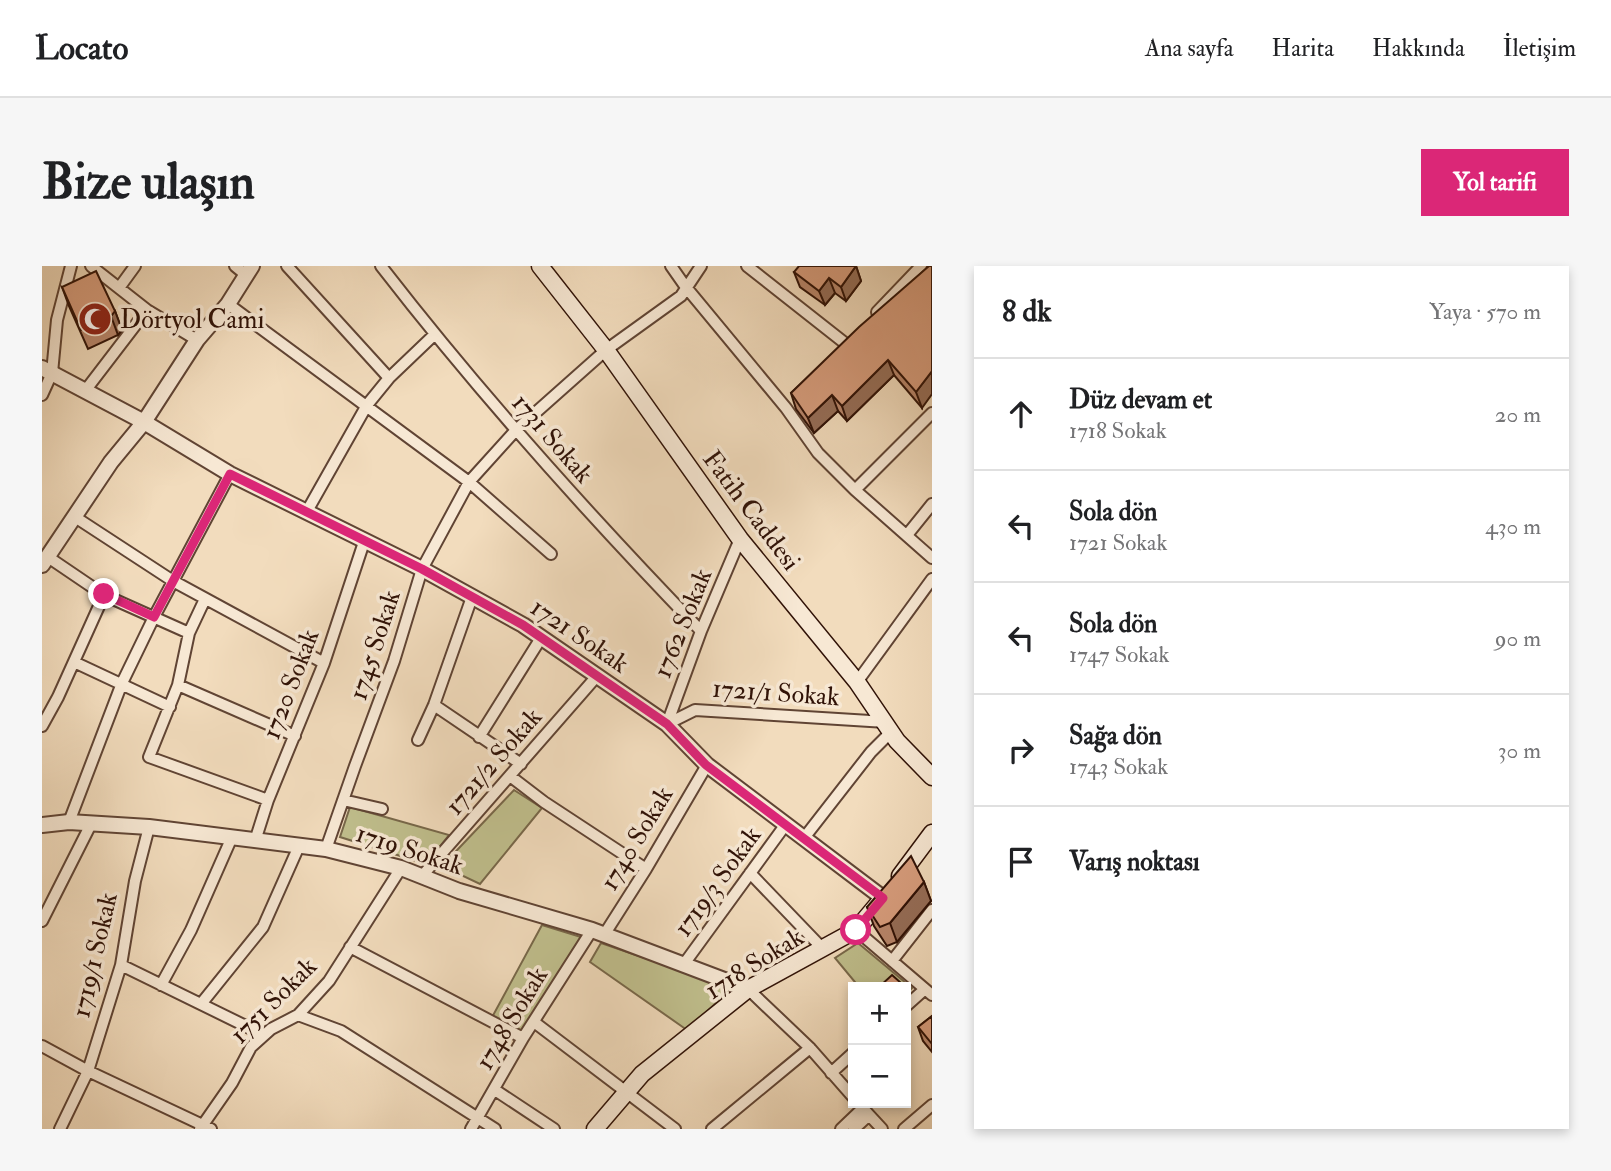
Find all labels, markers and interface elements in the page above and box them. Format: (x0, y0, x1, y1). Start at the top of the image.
text: Locato (35, 28, 128, 69)
text: Ana sayfa (1145, 33, 1234, 64)
text: Harita (1272, 33, 1334, 64)
text: Hakkında (1372, 33, 1465, 64)
text: İletişim (1503, 33, 1576, 64)
button: Yol tarifi (1421, 149, 1569, 216)
text: Bize ulaşın (42, 152, 255, 213)
text: 8 dk (1002, 293, 1052, 330)
text: Yaya · 570 m (1429, 297, 1541, 326)
mosque icon: Dörtyol Cami (76, 300, 114, 338)
place label: Dörtyol Cami (120, 304, 264, 336)
text: Düz devam et (1069, 384, 1212, 416)
street label: 1731 Sokak (505, 387, 600, 490)
icon: ahead (1002, 395, 1040, 433)
text: 20 m (1495, 400, 1541, 429)
text: 1718 Sokak (1069, 416, 1167, 445)
street label: Fatih Caddesi (695, 444, 807, 577)
text: Sola dön (1069, 496, 1157, 528)
icon: left (1002, 507, 1040, 545)
text: 430 m (1485, 512, 1541, 541)
text: 1721 Sokak (1069, 528, 1168, 557)
street label: 1762 Sokak (647, 563, 720, 683)
route end (88, 578, 119, 609)
street label: 1745 Sokak (342, 586, 408, 704)
street label: 1721 Sokak (524, 591, 635, 681)
text: Sola dön (1069, 608, 1157, 640)
icon: left (1002, 619, 1040, 657)
street label: 1720 Sokak (255, 624, 327, 744)
text: 90 m (1495, 624, 1541, 653)
text: 1747 Sokak (1069, 640, 1169, 669)
street label: 1721/1 Sokak (711, 673, 841, 713)
street label: 1721/2 Sokak (439, 701, 549, 822)
text: Sağa dön (1069, 720, 1162, 752)
icon: right (1002, 731, 1040, 769)
text: 30 m (1498, 736, 1541, 765)
text: 1743 Sokak (1069, 752, 1168, 781)
street label: 1740 Sokak (593, 780, 681, 896)
street label: 1719 Sokak (352, 818, 468, 883)
street label: 1719/3 Sokak (667, 820, 769, 943)
icon: arrive (1002, 843, 1040, 881)
text: Varış noktası (1069, 846, 1200, 878)
street label: 1719/1 Sokak (65, 889, 125, 1021)
route start (840, 914, 871, 945)
street label: 1718 Sokak (699, 921, 810, 1007)
street label: 1751 Sokak (224, 950, 324, 1051)
street label: 1748 Sokak (469, 961, 555, 1076)
map controls (848, 982, 911, 1108)
button: + (848, 982, 911, 1045)
button: − (848, 1045, 911, 1108)

